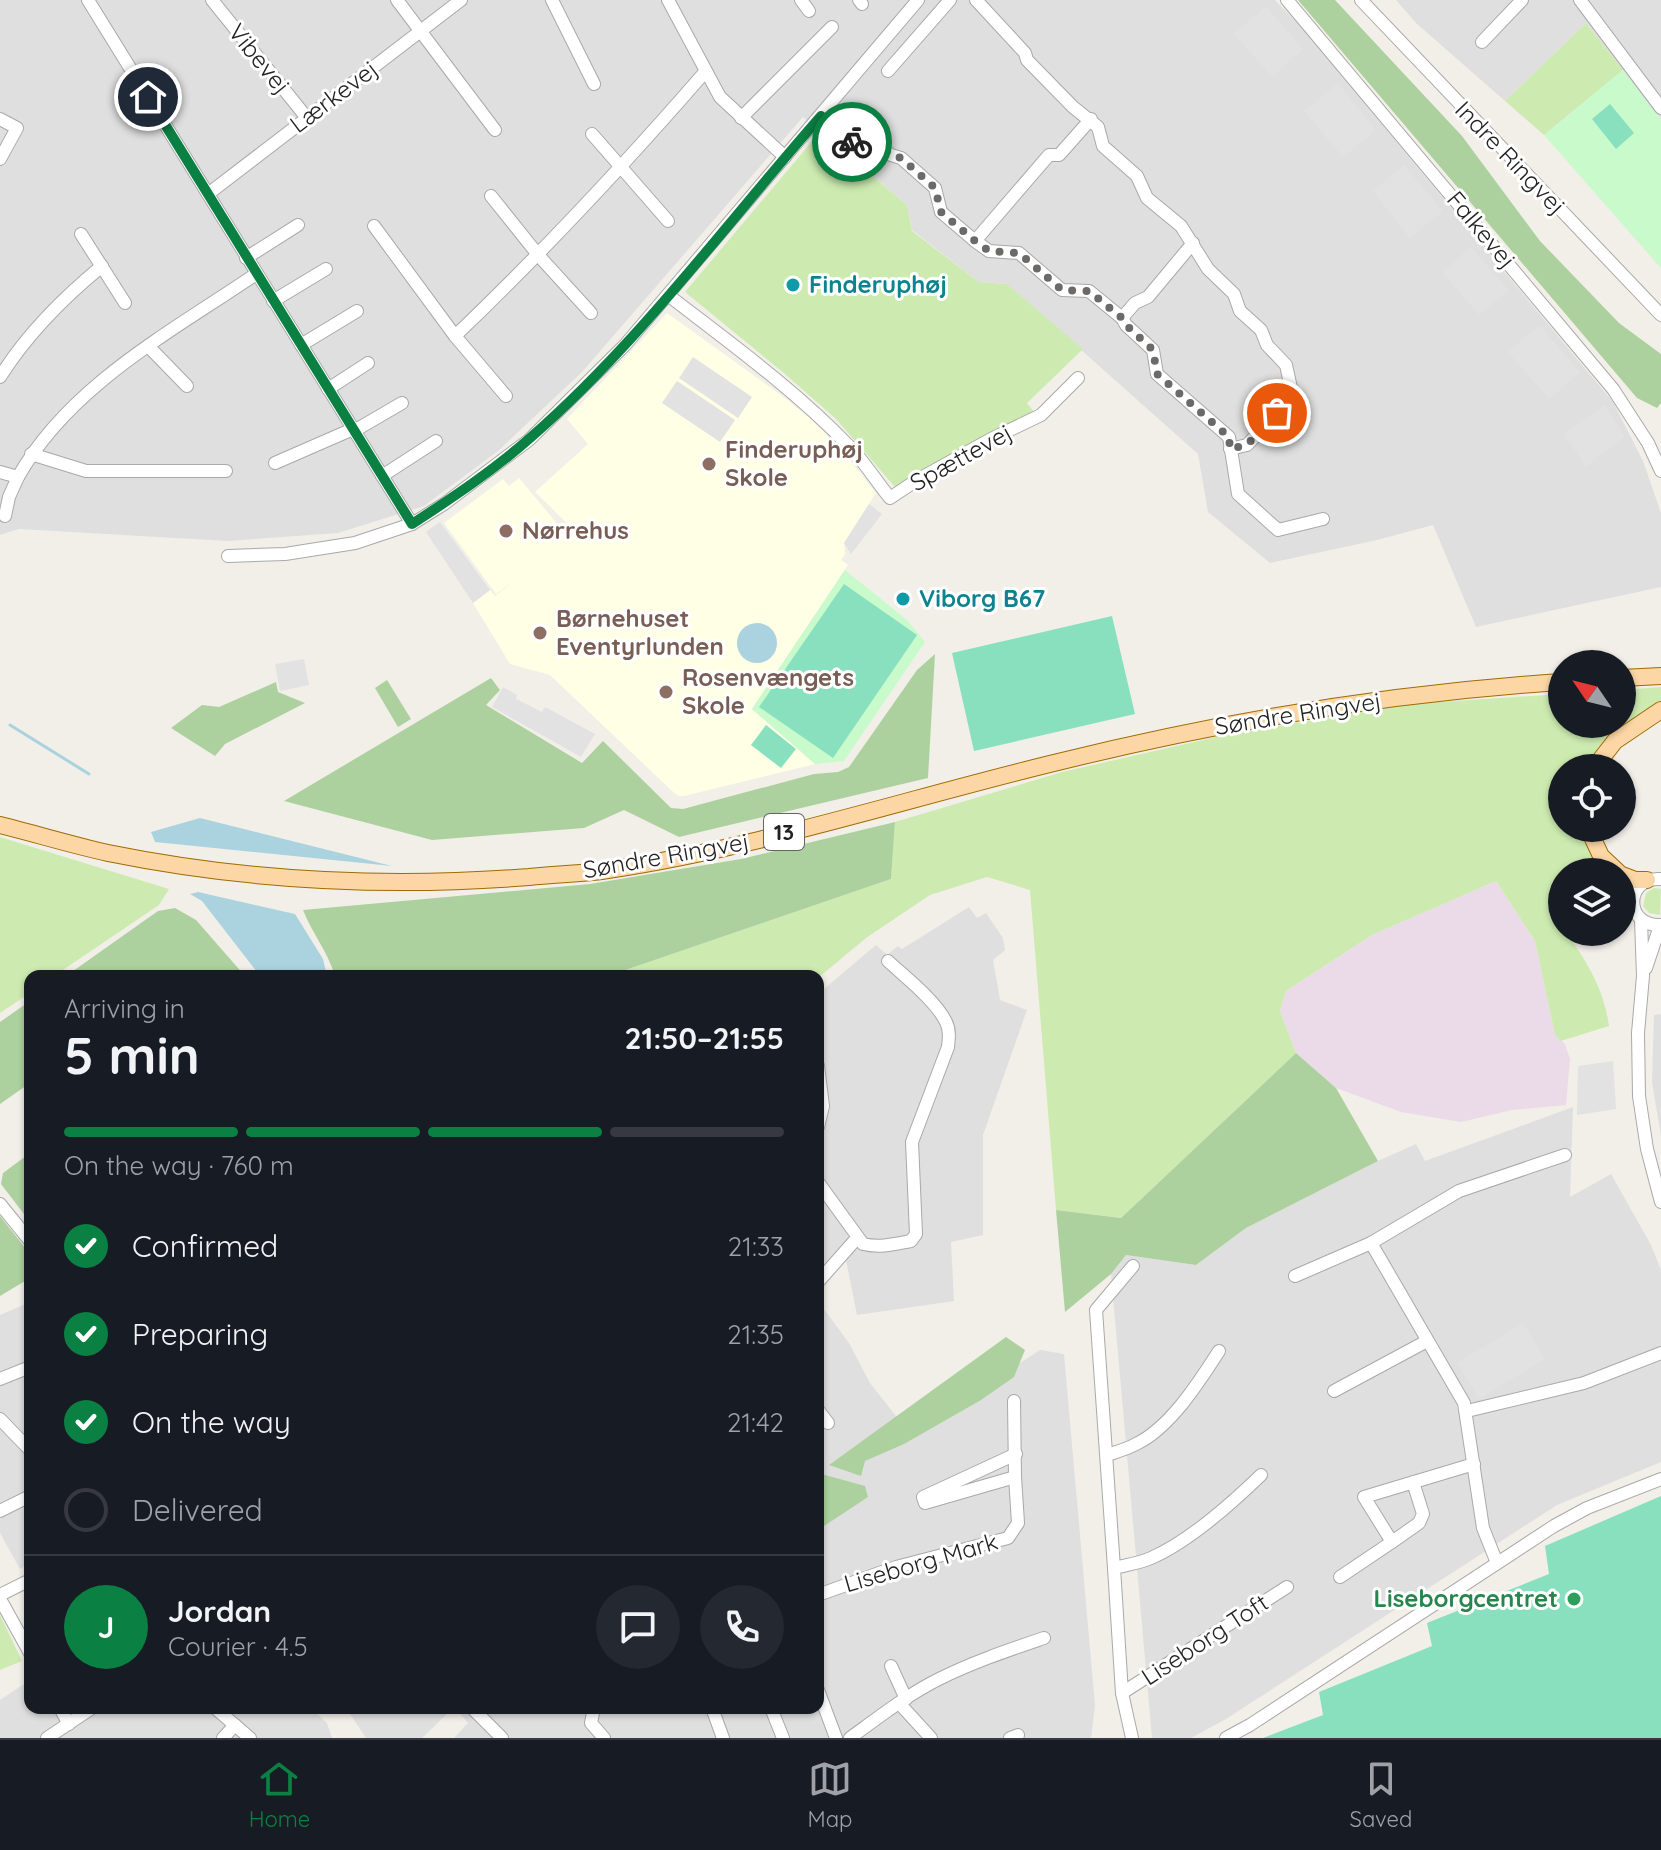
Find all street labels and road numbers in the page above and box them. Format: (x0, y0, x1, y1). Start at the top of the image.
street label: Vibevej (222, 17, 297, 100)
street label: Lærkevej (284, 54, 383, 139)
street label: Indre Ringvej (1449, 94, 1572, 220)
street label: Falkevej (1441, 185, 1523, 274)
street label: Spættevej (904, 417, 1017, 497)
street label: Søndre Ringvej (1213, 685, 1383, 741)
road number: 13 (764, 814, 804, 850)
street label: Søndre Ringvej (581, 826, 751, 884)
street label: Liseborg Mark (840, 1526, 1001, 1598)
street label: Liseborg Toft (1135, 1587, 1273, 1691)

